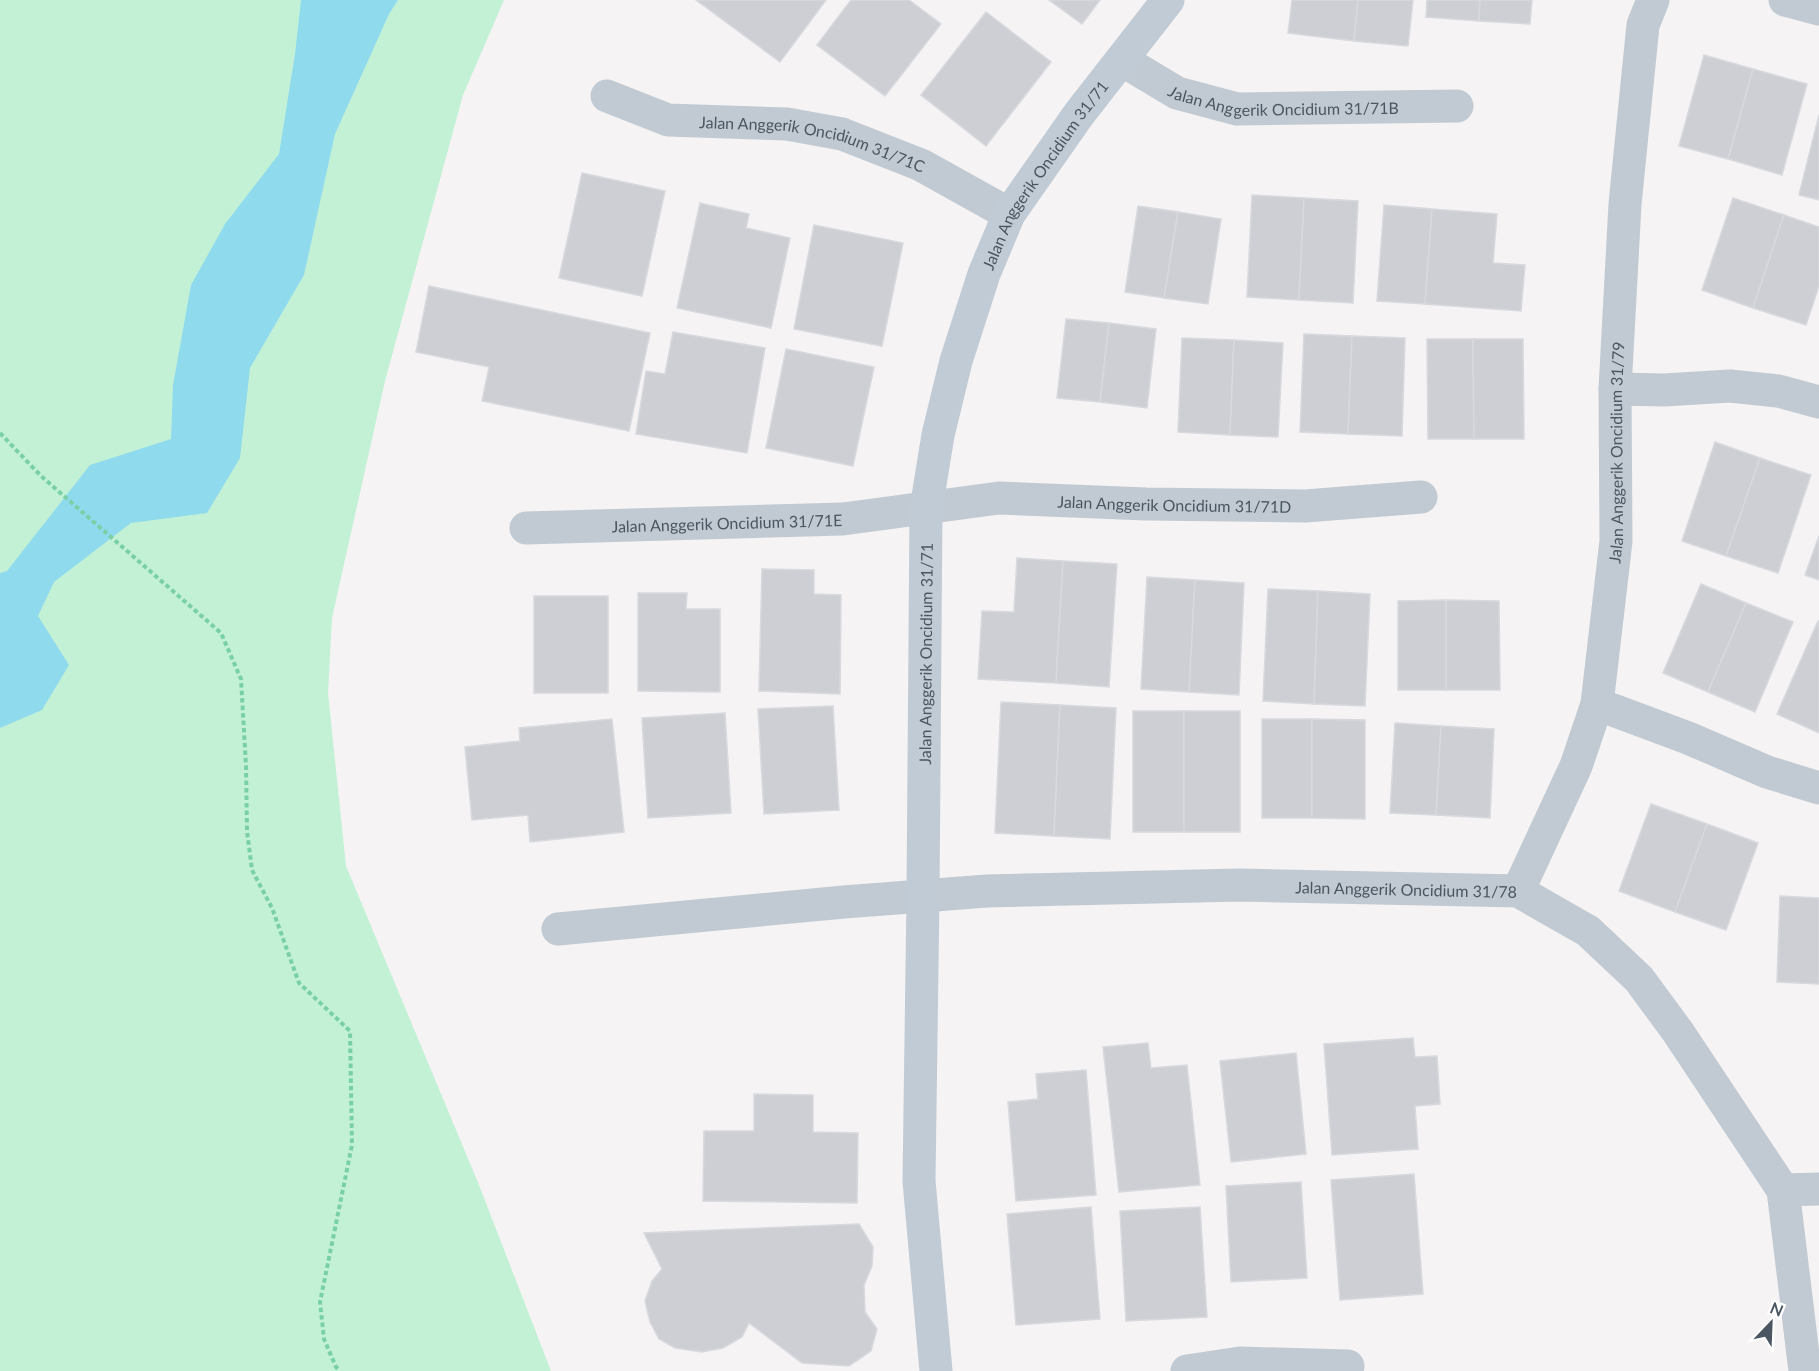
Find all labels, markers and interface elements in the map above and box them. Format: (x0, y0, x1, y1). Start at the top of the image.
street label: Jalan Anggerik Oncidium 31/71 (977, 76, 1111, 272)
street label: Jalan Anggerik Oncidium 31/71B (1165, 81, 1399, 119)
street label: Jalan Anggerik Oncidium 31/71C (699, 112, 928, 175)
street label: Jalan Anggerik Oncidium 31/79 (1604, 341, 1627, 564)
street label: Jalan Anggerik Oncidium 31/71D (1057, 491, 1291, 515)
street label: Jalan Anggerik Oncidium 31/71E (611, 510, 843, 535)
street label: Jalan Anggerik Oncidium 31/71 (915, 543, 935, 765)
street label: Jalan Anggerik Oncidium 31/78 (1295, 877, 1517, 900)
north arrow (1741, 1293, 1801, 1353)
text: N (1768, 1298, 1786, 1320)

